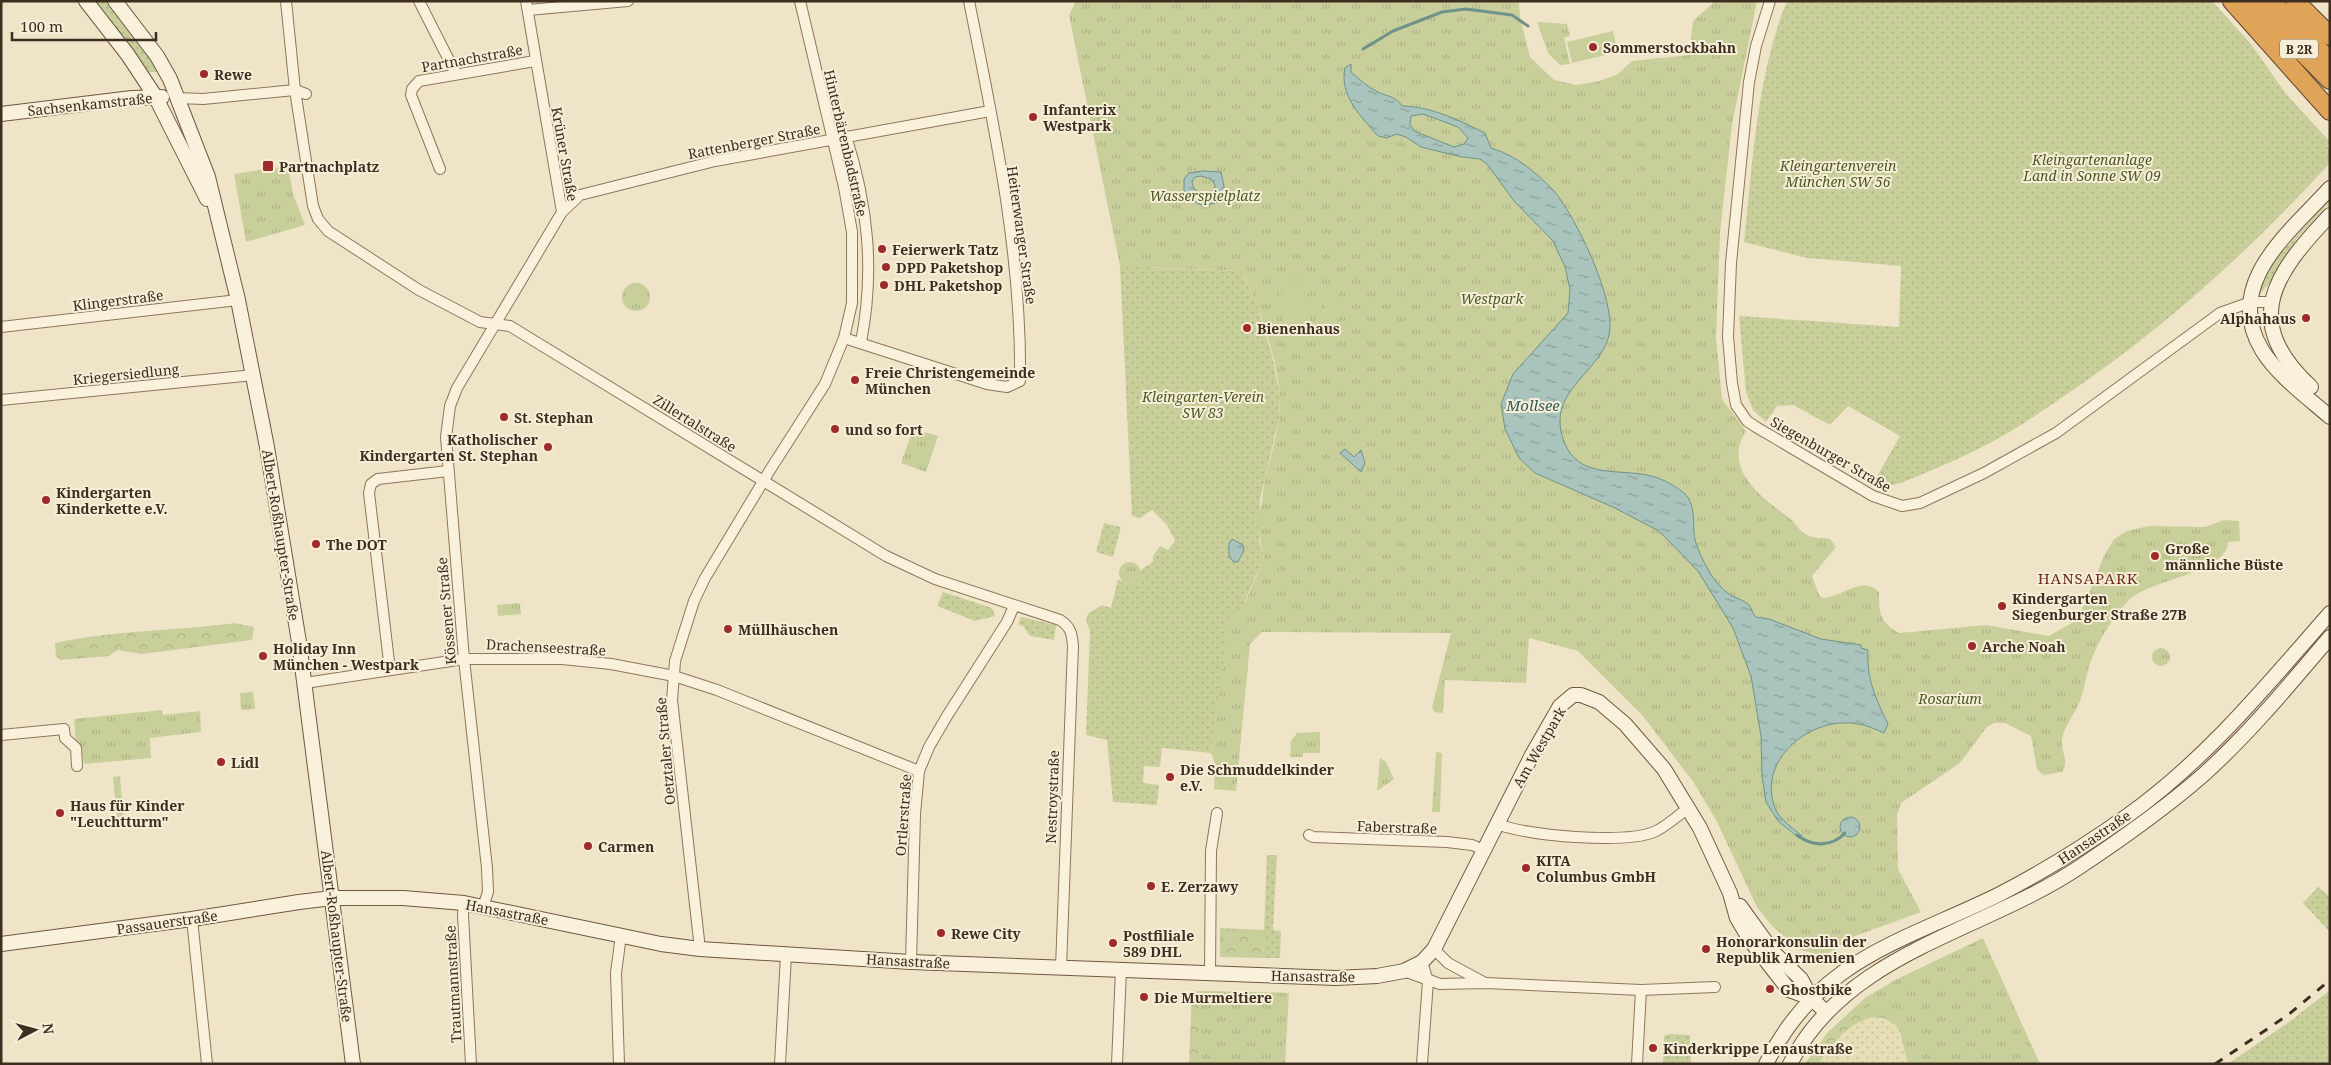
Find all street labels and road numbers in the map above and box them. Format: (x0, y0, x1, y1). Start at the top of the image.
street label: Partnachstraße (420, 40, 524, 76)
road number: B 2R (2280, 40, 2318, 59)
street label: Hinterbärenbadstraße (820, 68, 872, 218)
street label: Sachsenkamstraße (27, 88, 153, 120)
street label: Krüner Straße (547, 105, 583, 203)
street label: Rattenberger Straße (686, 119, 822, 163)
street label: Heiterwanger Straße (1003, 165, 1041, 305)
street label: Klingerstraße (72, 285, 164, 315)
street label: Kriegersiedlung (72, 359, 180, 389)
street label: Zillertalstraße (650, 390, 740, 456)
street label: Siegenburger Straße (1767, 412, 1895, 496)
street label: Albert-Roßhaupter-Straße (258, 448, 304, 622)
street label: Kössener Straße (432, 556, 460, 666)
street label: Drachenseestraße (486, 634, 606, 660)
street label: Oetztaler Straße (651, 696, 679, 806)
street label: Am Westpark (1508, 702, 1570, 791)
street label: Nestroystraße (1041, 750, 1063, 844)
street label: Ortlerstraße (891, 773, 915, 857)
street label: Hansastraße (2054, 806, 2134, 868)
street label: Faberstraße (1357, 816, 1437, 838)
street label: Albert-Roßhaupter-Straße (317, 849, 357, 1023)
street label: Hansastraße (464, 895, 550, 929)
street label: Passauerstraße (115, 906, 219, 938)
street label: Trautmannstraße (440, 925, 466, 1043)
street label: Hansastraße (865, 949, 951, 973)
street label: Hansastraße (1271, 966, 1355, 986)

